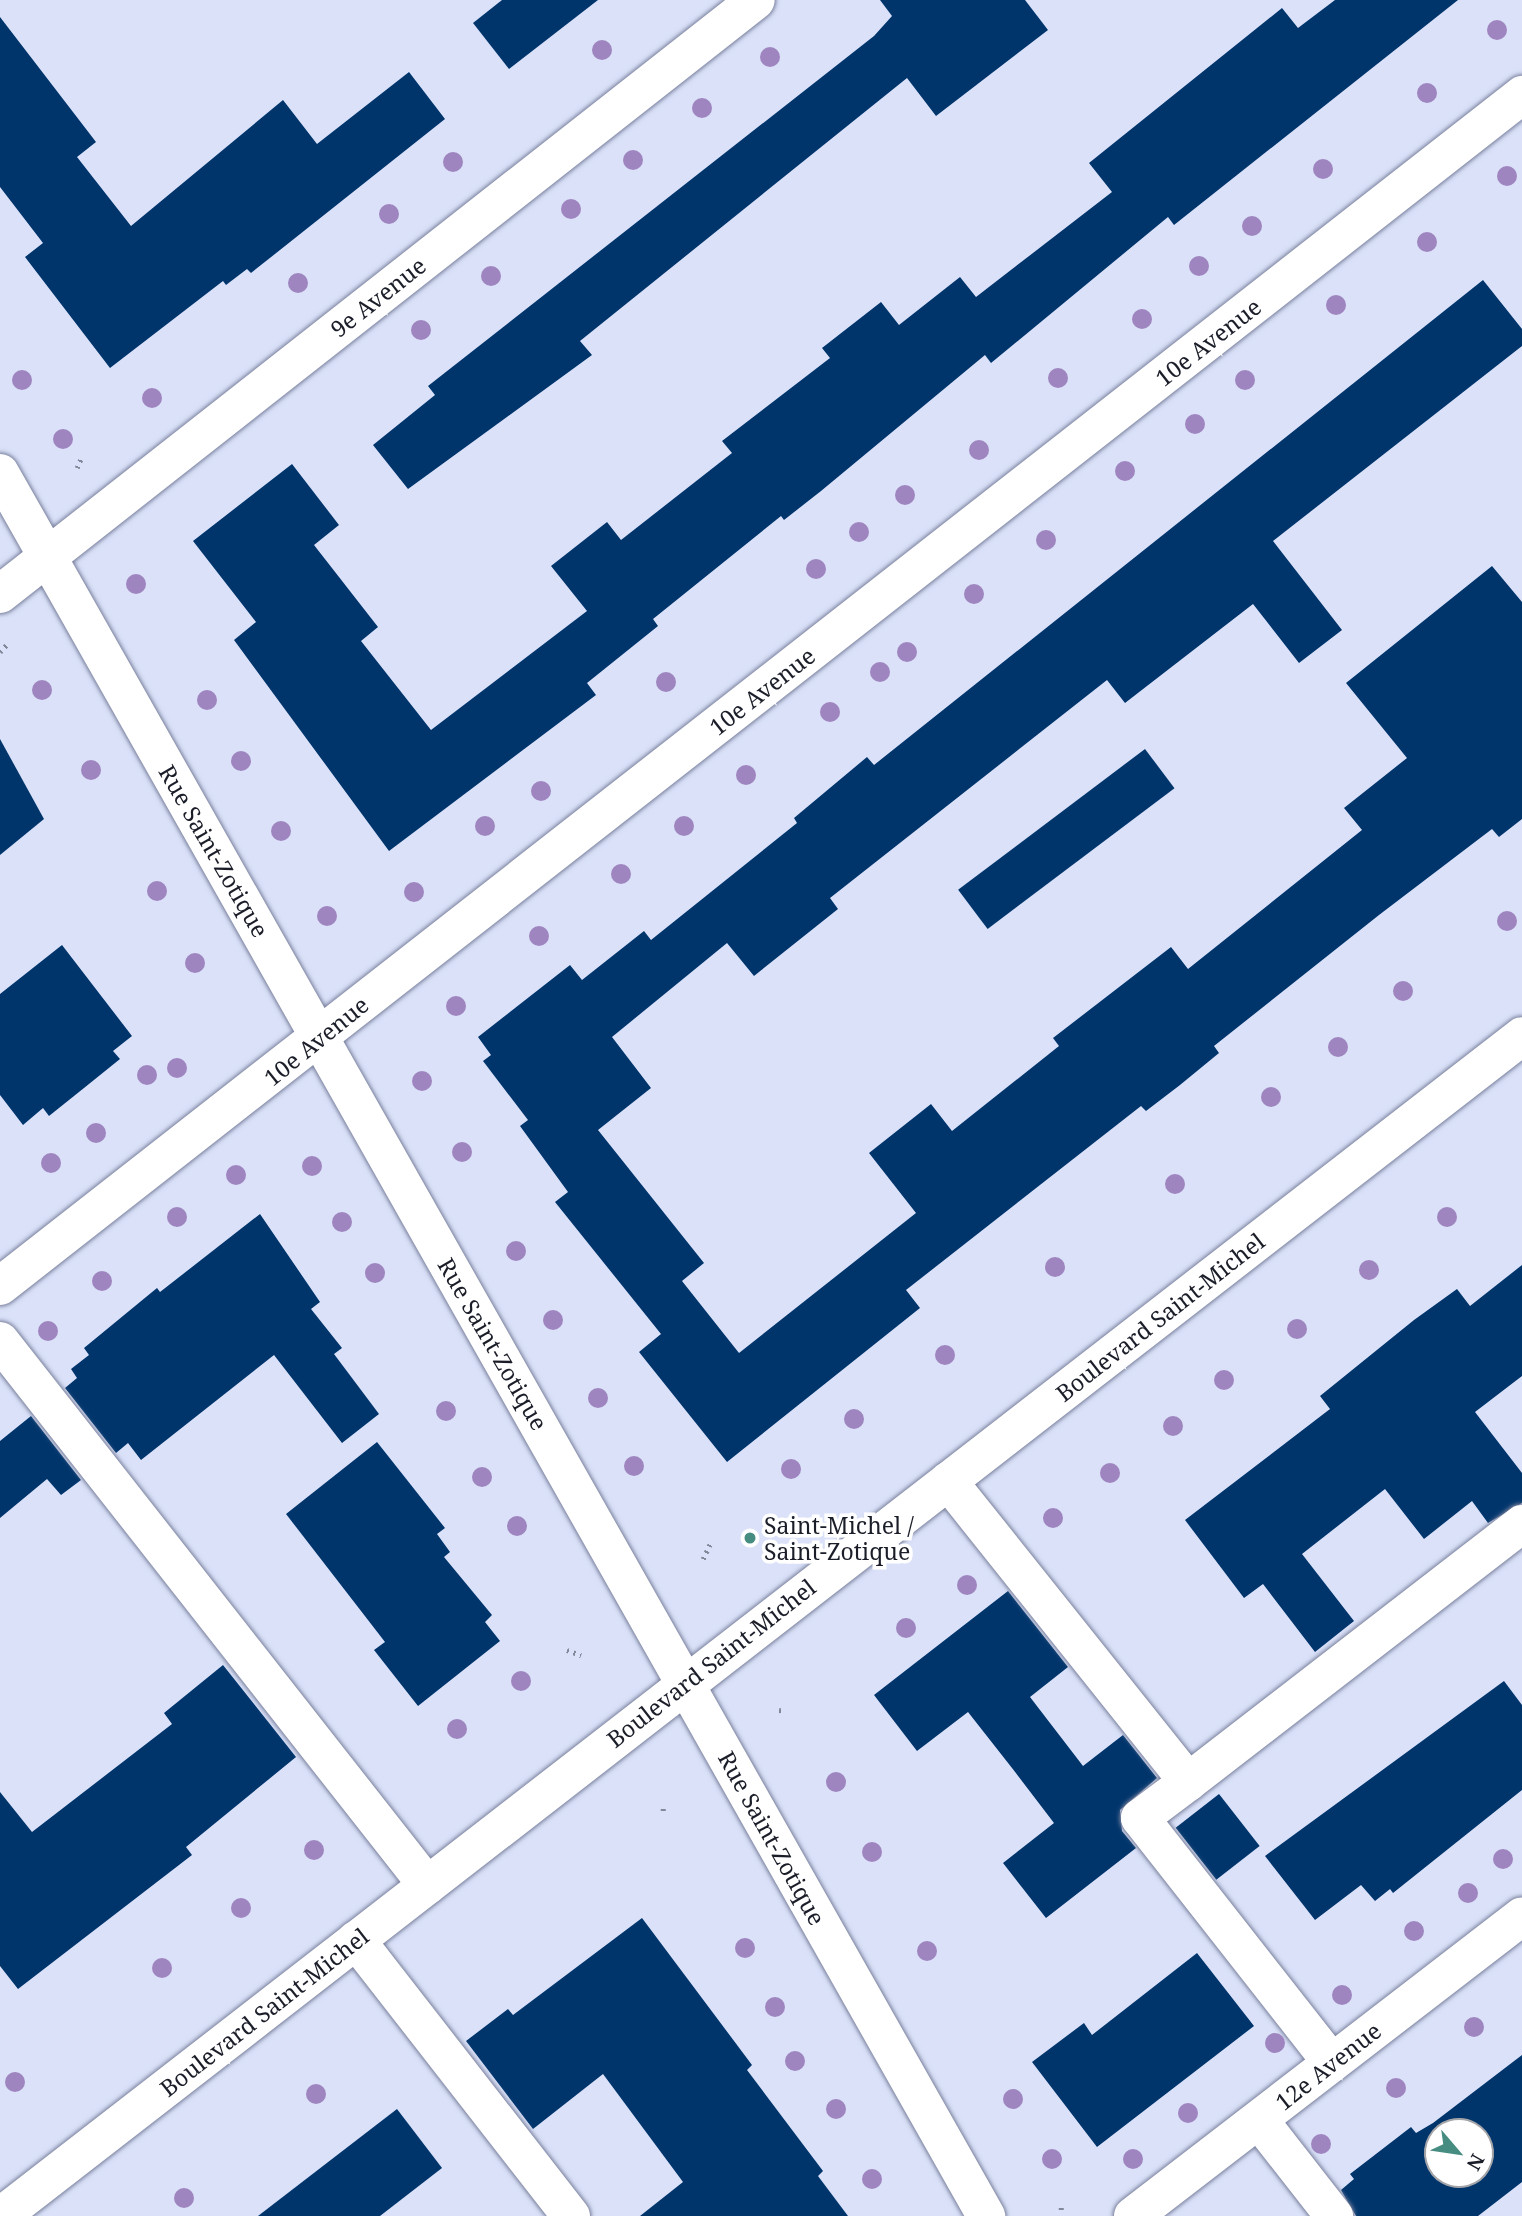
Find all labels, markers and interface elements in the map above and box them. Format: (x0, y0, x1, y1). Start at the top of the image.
street label: 9e Avenue (325, 251, 431, 343)
street label: 10e Avenue (1150, 292, 1266, 392)
street label: 10e Avenue (704, 641, 820, 741)
street label: Rue Saint-Zotique (153, 760, 275, 942)
street label: 10e Avenue (258, 991, 374, 1091)
street label: Boulevard Saint-Michel (1050, 1227, 1270, 1407)
street label: Rue Saint-Zotique (432, 1253, 554, 1435)
place label: Saint-Michel / Saint-Zotique (764, 1511, 914, 1565)
marker: Saint-Michel / Saint-Zotique (742, 1530, 758, 1546)
street label: Boulevard Saint-Michel (601, 1573, 821, 1753)
street label: Rue Saint-Zotique (713, 1746, 831, 1930)
street label: Boulevard Saint-Michel (154, 1922, 374, 2102)
street label: 12e Avenue (1270, 2016, 1386, 2116)
north arrow (1424, 2118, 1494, 2188)
text: N (1461, 2149, 1491, 2175)

